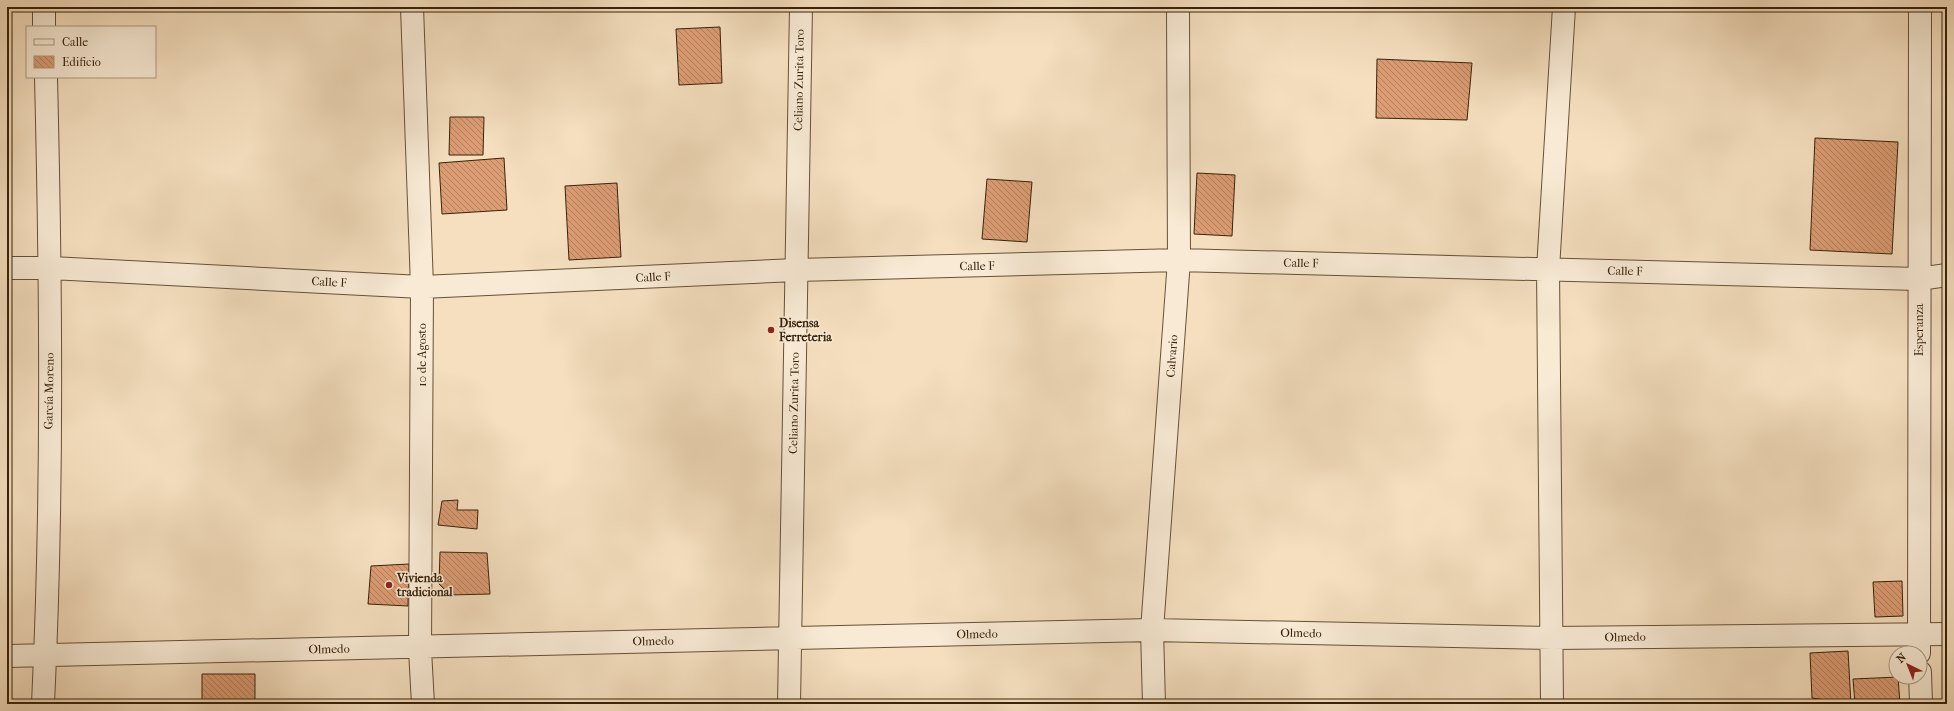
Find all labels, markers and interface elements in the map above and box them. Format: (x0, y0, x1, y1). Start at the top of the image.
legend (26, 26, 156, 78)
street label: Celiano Zurita Toro (791, 29, 807, 131)
text: Calle (62, 35, 88, 49)
text: Edificio (62, 55, 101, 69)
street label: Calle F (1283, 256, 1319, 270)
street label: Calle F (959, 259, 995, 273)
street label: Calle F (1607, 264, 1643, 278)
street label: Calle F (635, 269, 671, 285)
street label: Calle F (311, 274, 347, 290)
street label: Esperanza (1912, 303, 1926, 356)
place label: Disensa Ferreteria (778, 316, 832, 344)
street label: 10 de Agosto (415, 323, 429, 387)
marker: Disensa Ferreteria (766, 325, 776, 335)
street label: Calvario (1164, 334, 1180, 378)
street label: García Moreno (41, 352, 57, 430)
street label: Celiano Zurita Toro (786, 352, 802, 454)
place label: Vivienda tradicional (396, 571, 453, 599)
marker: Vivienda tradicional (384, 580, 394, 590)
street label: Olmedo (1280, 626, 1322, 640)
street label: Olmedo (956, 627, 998, 641)
street label: Olmedo (1604, 630, 1646, 644)
street label: Olmedo (632, 634, 674, 648)
street label: Olmedo (308, 642, 350, 656)
north arrow (1888, 645, 1928, 685)
text: N (1894, 650, 1909, 666)

